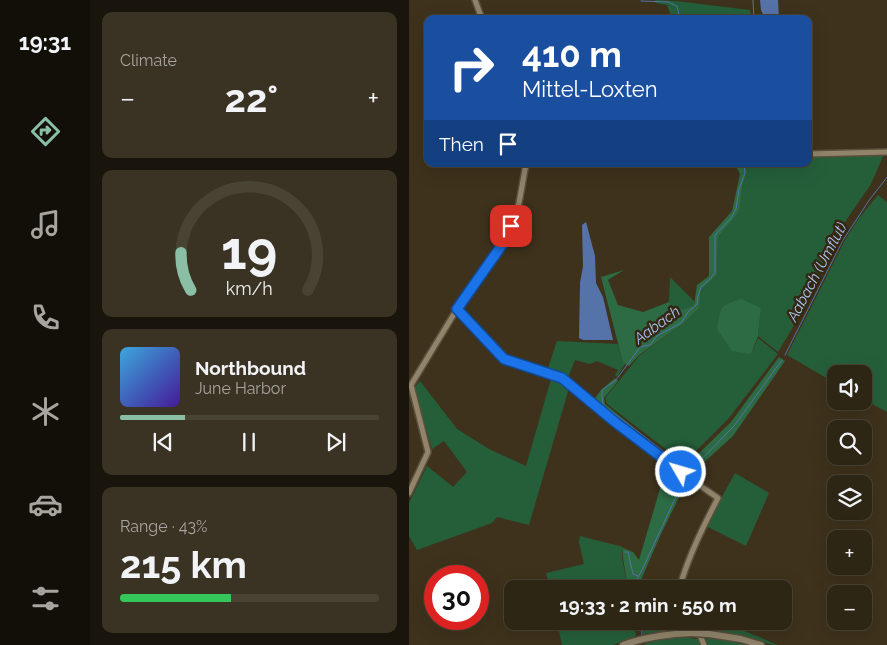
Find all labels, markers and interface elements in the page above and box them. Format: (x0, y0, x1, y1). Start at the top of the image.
text: 19:31 (19, 29, 71, 55)
text: 410 m (522, 34, 622, 75)
icon: right (439, 35, 504, 100)
text: Climate (120, 51, 177, 70)
text: 22° (225, 76, 278, 121)
text: Mittel-Loxten (522, 76, 658, 102)
text: − (120, 82, 135, 115)
text: + (367, 82, 379, 115)
icon: directions (28, 114, 63, 149)
icon: arrive (494, 130, 522, 158)
text: Then (439, 133, 484, 155)
pin (490, 205, 532, 247)
icon: music (28, 207, 63, 242)
icon: arrive (497, 212, 525, 240)
water label: Aabach (Umflut) (783, 219, 851, 326)
text: 19 (221, 220, 278, 281)
text: km/h (226, 278, 273, 299)
icon: phone (28, 300, 63, 335)
water label: Aabach (630, 302, 684, 348)
text: Northbound (195, 357, 306, 379)
map controls (827, 365, 872, 630)
button: sound (827, 365, 872, 410)
text: June Harbor (195, 379, 286, 398)
icon: climate (28, 394, 63, 429)
button: search (827, 420, 872, 465)
icon: previous (149, 428, 177, 456)
icon: pause (235, 428, 263, 456)
icon: next (322, 428, 350, 456)
position arrow (654, 445, 706, 497)
button: layers (827, 475, 872, 520)
icon: car (28, 487, 63, 522)
text: Range · 43% (120, 517, 208, 536)
button: + (827, 530, 872, 575)
text: 215 km (120, 542, 247, 587)
speed limit sign: 30 (424, 565, 489, 630)
icon: filters (28, 581, 63, 616)
button: − (827, 585, 872, 630)
text: 19:33 · 2 min · 550 m (559, 594, 737, 616)

